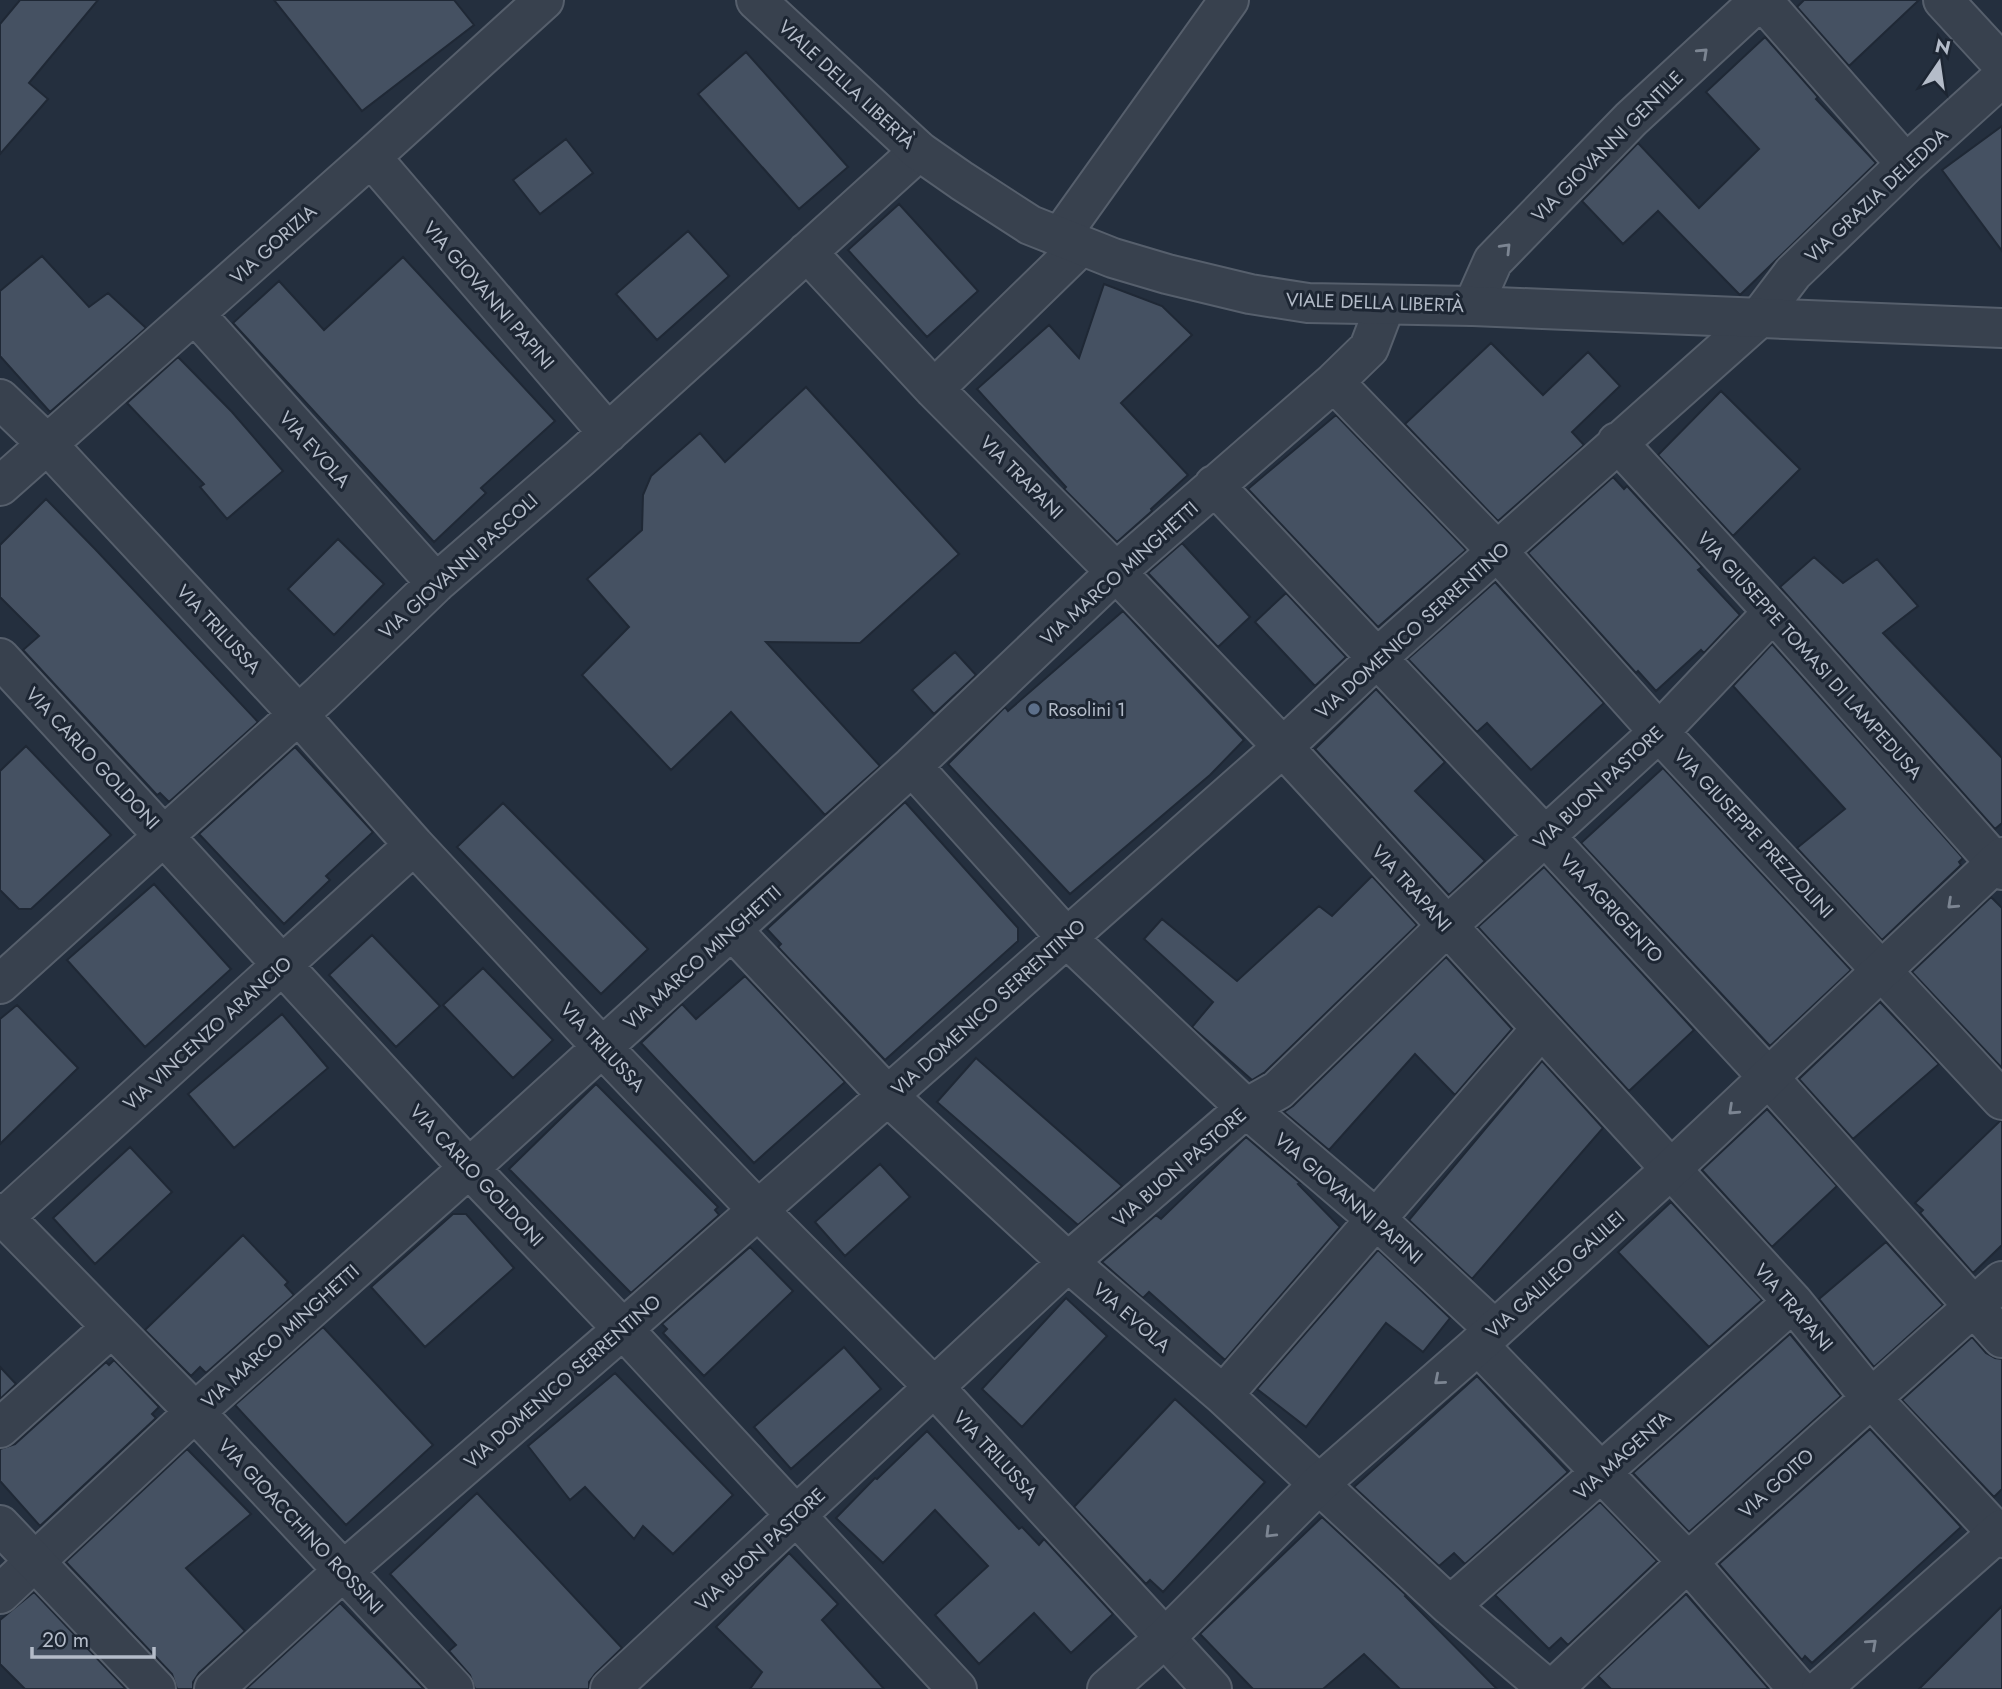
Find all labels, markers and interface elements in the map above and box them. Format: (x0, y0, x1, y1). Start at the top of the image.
street label: VIALE DELLA LIBERTÀ (772, 14, 921, 155)
north arrow (1904, 28, 1974, 98)
text: N (1932, 32, 1953, 62)
one-way arrow (1695, 49, 1708, 61)
street label: VIA GIOVANNI GENTILE (1525, 64, 1689, 228)
street label: VIA GRAZIA DELEDDA (1799, 121, 1954, 269)
street label: VIA GORIZIA (224, 198, 323, 291)
street label: VIA GIOVANNI PAPINI (417, 215, 561, 375)
one-way arrow (1498, 243, 1511, 256)
street label: VIALE DELLA LIBERTÀ (1286, 286, 1465, 319)
street label: VIA EVOLA (273, 405, 357, 494)
street label: VIA TRAPANI (974, 429, 1070, 525)
street label: VIA GIOVANNI PASCOLI (373, 488, 544, 645)
street label: VIA MARCO MINGHETTI (1034, 495, 1204, 652)
street label: VIA GIUSEPPE TOMASI DI LAMPEDUSA (1691, 526, 1929, 786)
street label: VIA DOMENICO SERRENTINO (1309, 536, 1515, 725)
street label: VIA TRILUSSA (170, 579, 267, 680)
street label: VIA CARLO GOLDONI (19, 681, 166, 835)
place label: Rosolini 1 (1048, 696, 1126, 723)
marker: Rosolini 1 (1026, 701, 1042, 717)
street label: VIA BUON PASTORE (1527, 720, 1669, 855)
street label: VIA GIUSEPPE PREZZOLINI (1668, 742, 1840, 924)
street label: VIA TRAPANI (1365, 839, 1458, 938)
street label: VIA AGRIGENTO (1554, 848, 1669, 969)
street label: VIA MARCO MINGHETTI (617, 879, 787, 1036)
one-way arrow (1947, 896, 1960, 909)
street label: VIA DOMENICO SERRENTINO (885, 913, 1091, 1102)
street label: VIA VINCENZO ARANCIO (117, 950, 298, 1117)
street label: VIA TRILUSSA (554, 997, 651, 1098)
street label: VIA CARLO GOLDONI (403, 1098, 550, 1252)
street label: VIA BUON PASTORE (1107, 1102, 1252, 1233)
one-way arrow (1728, 1102, 1741, 1115)
street label: VIA GIOVANNI PAPINI (1269, 1126, 1429, 1270)
street label: VIA GALILEO GALILEI (1480, 1205, 1631, 1344)
street label: VIA MARCO MINGHETTI (195, 1258, 365, 1415)
street label: VIA TRAPANI (1748, 1258, 1839, 1357)
street label: VIA EVOLA (1087, 1276, 1177, 1359)
street label: VIA DOMENICO SERRENTINO (458, 1288, 667, 1475)
one-way arrow (1434, 1372, 1447, 1384)
street label: VIA MAGENTA (1568, 1404, 1677, 1506)
street label: VIA TRILUSSA (947, 1405, 1044, 1506)
street label: VIA GIOACCHINO ROSSINI (212, 1432, 389, 1620)
street label: VIA GOITO (1733, 1442, 1820, 1524)
street label: VIA BUON PASTORE (689, 1482, 831, 1617)
one-way arrow (1266, 1524, 1279, 1537)
scale bar (32, 1616, 154, 1660)
text: 20 m (42, 1625, 89, 1655)
one-way arrow (1864, 1640, 1877, 1652)

